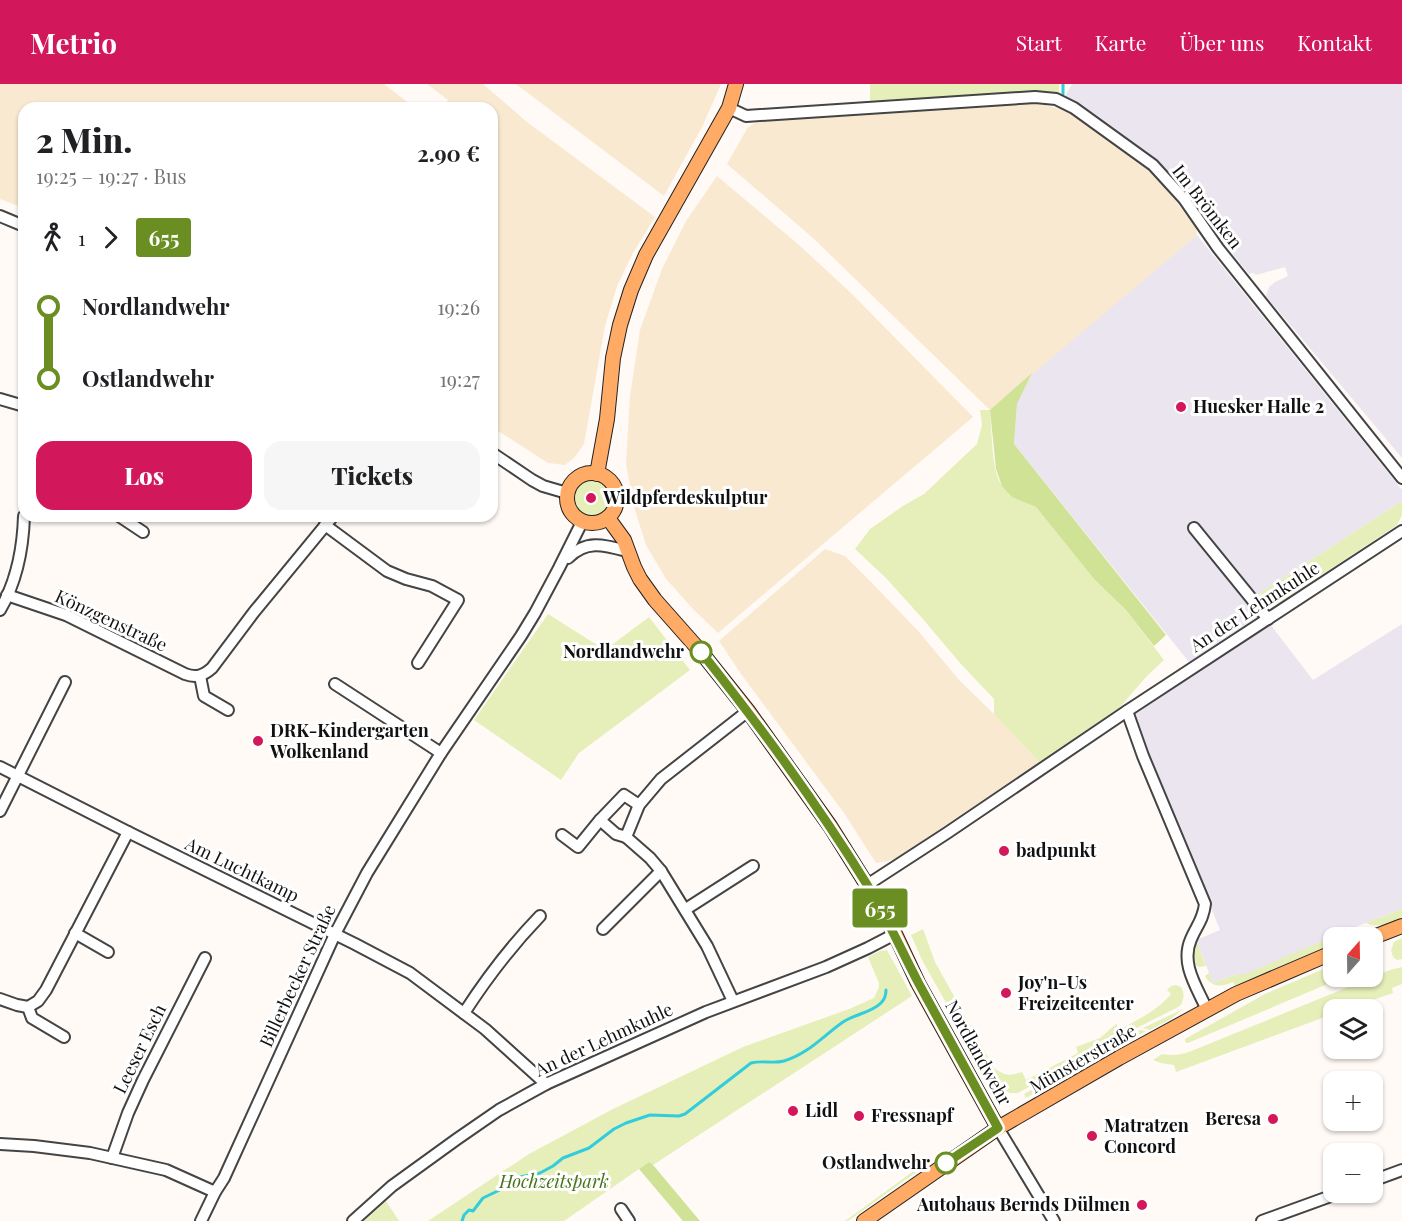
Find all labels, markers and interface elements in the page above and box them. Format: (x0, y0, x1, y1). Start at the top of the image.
text: Metrio (30, 24, 117, 61)
text: Start (1016, 28, 1062, 56)
text: Karte (1095, 28, 1146, 56)
text: Über uns (1179, 28, 1264, 56)
text: Kontakt (1297, 28, 1372, 56)
text: 2 Min. (36, 117, 132, 161)
text: 2.90 € (417, 138, 480, 168)
street label: Im Brömken (1167, 159, 1248, 254)
text: 19:25 – 19:27 · Bus (36, 162, 187, 189)
icon: walk (36, 221, 69, 254)
icon: forward (94, 221, 127, 254)
text: 655 (148, 223, 179, 251)
text: 1 (78, 224, 85, 251)
text: Nordlandwehr (82, 291, 230, 321)
text: 19:26 (437, 293, 480, 320)
text: Ostlandwehr (82, 363, 214, 393)
text: 19:27 (439, 365, 480, 392)
place label: Huesker Halle 2 (1193, 394, 1324, 418)
marker: Huesker Halle 2 (1174, 400, 1188, 414)
button: Los (36, 441, 252, 510)
button: Tickets (264, 441, 480, 510)
place label: Wildpferdeskulptur (602, 485, 768, 509)
marker: Wildpferdeskulptur (584, 491, 598, 505)
street label: An der Lehmkuhle (1184, 555, 1324, 657)
street label: Könzgenstraße (51, 584, 171, 657)
place label: Nordlandwehr (563, 639, 685, 663)
marker: Nordlandwehr (690, 641, 712, 663)
place label: DRK-Kindergarten Wolkenland (269, 718, 429, 763)
marker: DRK-Kindergarten Wolkenland (251, 734, 265, 748)
street label: Am Luchtkamp (181, 831, 303, 907)
place label: badpunkt (1016, 838, 1097, 862)
marker: badpunkt (997, 844, 1011, 858)
line badge: 655 (846, 888, 914, 928)
text: 655 (864, 894, 896, 922)
street label: Billerbecker Straße (254, 900, 341, 1051)
north arrow (1323, 927, 1383, 987)
map controls (1323, 927, 1383, 1203)
place label: Joy'n-Us Freizeitcenter (1017, 970, 1134, 1015)
marker: Joy'n-Us Freizeitcenter (999, 986, 1013, 1000)
street label: Nordlandwehr (940, 995, 1018, 1110)
street label: An der Lehmkuhle (530, 997, 676, 1082)
button: layers (1323, 999, 1383, 1059)
street label: Leeser Esch (107, 1000, 171, 1097)
street label: Münsterstraße (1025, 1018, 1140, 1098)
button: + (1323, 1071, 1383, 1131)
place label: Lidl (805, 1098, 838, 1122)
place label: Fressnapf (871, 1103, 955, 1127)
marker: Lidl (786, 1104, 800, 1118)
place label: Beresa (1205, 1106, 1262, 1130)
marker: Fressnapf (852, 1109, 866, 1123)
marker: Beresa (1266, 1112, 1280, 1126)
place label: Matratzen Concord (1104, 1113, 1189, 1158)
marker: Matratzen Concord (1085, 1129, 1099, 1143)
button: − (1323, 1143, 1383, 1203)
place label: Ostlandwehr (822, 1150, 931, 1174)
marker: Ostlandwehr (935, 1152, 957, 1174)
park label: Hochzeitspark (498, 1169, 609, 1193)
place label: Autohaus Bernds Dülmen (916, 1192, 1130, 1216)
marker: Autohaus Bernds Dülmen (1135, 1198, 1149, 1212)

